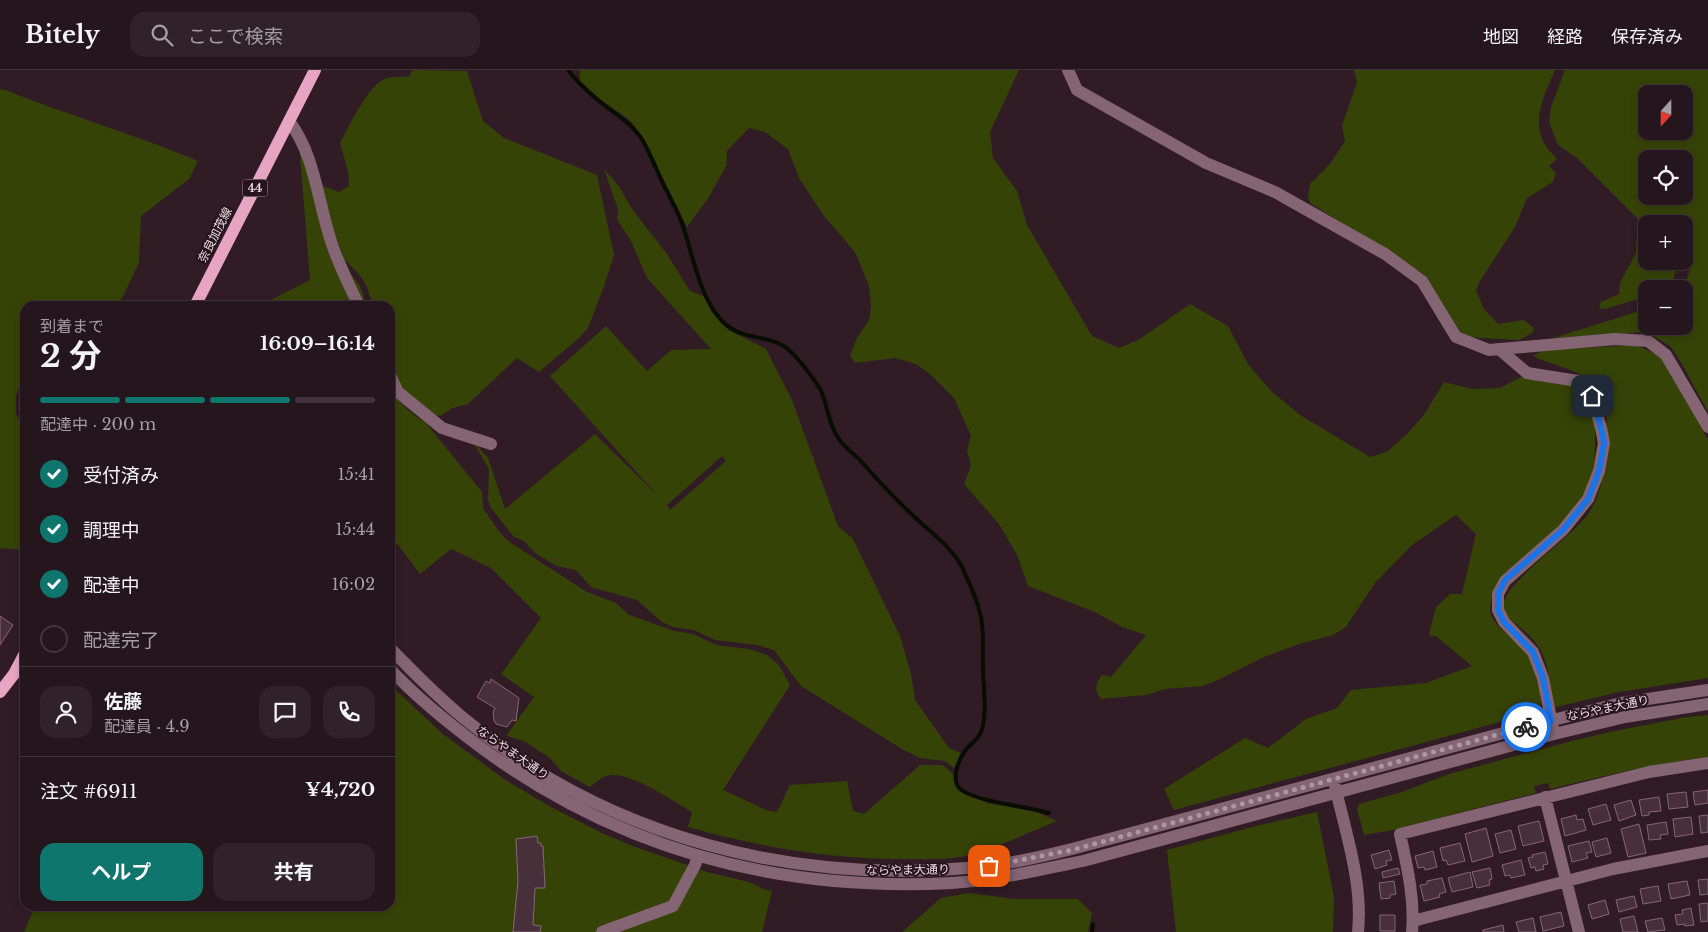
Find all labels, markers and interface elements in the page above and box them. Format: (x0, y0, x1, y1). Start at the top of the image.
search box (130, 12, 480, 57)
text: Bitely (25, 20, 100, 49)
icon: search (148, 21, 176, 49)
text: ここで検索 (188, 25, 283, 48)
text: 地図 (1483, 26, 1519, 48)
text: 経路 (1547, 26, 1583, 48)
text: 保存済み (1611, 26, 1683, 48)
north arrow (1638, 85, 1692, 140)
map controls (1638, 85, 1693, 335)
button: locate (1638, 150, 1693, 205)
road number: 44 (242, 180, 268, 196)
street label: 奈良加茂線 (194, 205, 235, 265)
button: + (1638, 215, 1693, 270)
button: − (1638, 280, 1693, 335)
text: 到着まで (40, 316, 104, 336)
text: 16:09–16:14 (260, 332, 375, 355)
text: 2 分 (40, 336, 101, 376)
pin (1571, 375, 1613, 417)
icon: home (1578, 382, 1606, 410)
text: 配達中 · 200 m (40, 414, 156, 434)
icon: check (40, 460, 68, 488)
text: 受付済み (83, 464, 159, 487)
text: 15:41 (338, 464, 375, 484)
icon: check (40, 515, 68, 543)
text: 調理中 (83, 519, 140, 542)
text: 15:44 (335, 519, 375, 539)
icon: check (40, 570, 68, 598)
text: 配達中 (83, 574, 140, 597)
text: 16:02 (332, 574, 375, 594)
text: 配達完了 (83, 629, 159, 652)
button: person (40, 686, 92, 738)
button: chat (259, 686, 311, 738)
button: phone (323, 686, 375, 738)
text: 佐藤 (104, 690, 142, 713)
street label: ならやま大通り (1565, 691, 1651, 724)
courier (1501, 702, 1551, 752)
icon: bike (1512, 713, 1540, 741)
text: 配達員 · 4.9 (104, 716, 190, 736)
street label: ならやま大通り (475, 722, 552, 783)
text: ¥4,720 (305, 778, 375, 801)
text: 注文 #6911 (40, 780, 138, 803)
button: ヘルプ (40, 843, 203, 901)
button: 共有 (213, 843, 375, 901)
pin (968, 845, 1010, 887)
icon: bag (975, 852, 1003, 880)
street label: ならやま大通り (866, 861, 950, 878)

